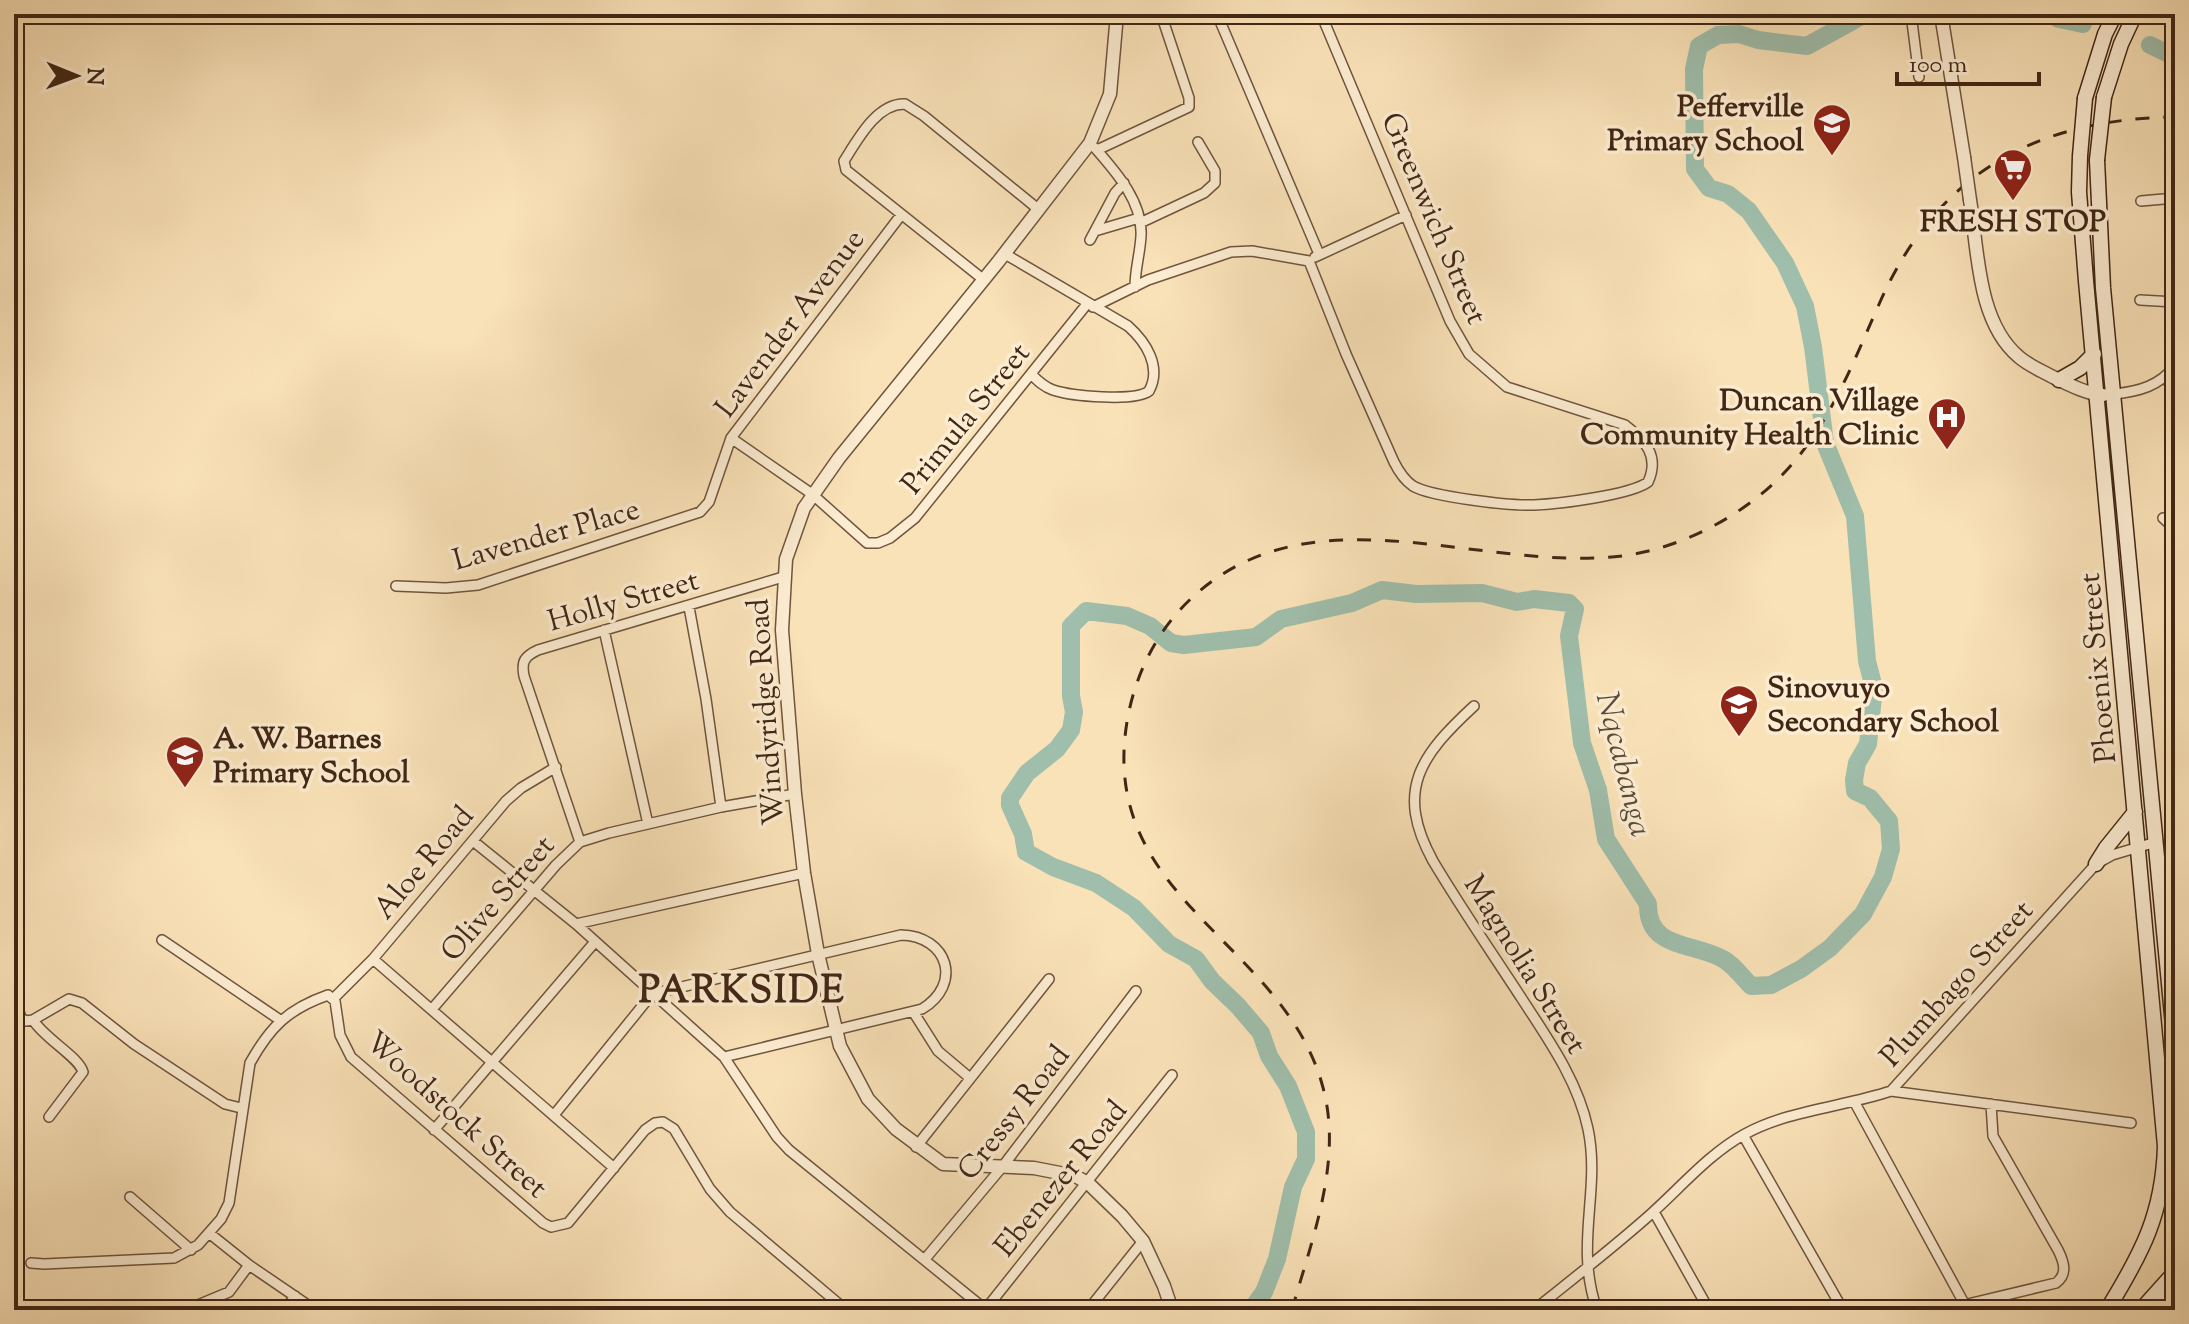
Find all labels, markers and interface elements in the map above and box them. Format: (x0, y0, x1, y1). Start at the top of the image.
north arrow (36, 36, 116, 116)
scale bar (1897, 36, 2039, 86)
text: 100 m (1909, 49, 1967, 83)
text: N (77, 67, 109, 86)
place label: Pefferville Primary School (1607, 87, 1805, 164)
school or university icon: Pefferville Primary School (1811, 102, 1853, 157)
street label: Greenwich Street (1369, 106, 1497, 332)
supermarket icon: FRESH STOP (1992, 147, 2034, 202)
place label: FRESH STOP (1920, 202, 2106, 245)
street label: Lavender Avenue (706, 221, 876, 428)
street label: Primula Street (892, 334, 1042, 505)
place label: Duncan Village Community Health Clinic (1580, 381, 1919, 458)
hospital icon: Duncan Village Community Health Clinic (1926, 396, 1968, 451)
street label: Lavender Place (448, 489, 645, 584)
street label: Holly Street (543, 560, 704, 644)
street label: Phoenix Street (2070, 571, 2129, 765)
street label: Windyridge Road (738, 597, 797, 827)
place label: Sinovuyo Secondary School (1767, 668, 1999, 745)
school or university icon: Sinovuyo Secondary School (1718, 683, 1760, 738)
water label: Nqcabanga (1582, 688, 1662, 842)
place label: A. W. Barnes Primary School (213, 719, 410, 796)
school or university icon: A. W. Barnes Primary School (164, 734, 206, 789)
street label: Aloe Road (365, 797, 485, 930)
street label: Olive Street (432, 827, 566, 972)
street label: Magnolia Street (1452, 867, 1596, 1063)
street label: Plumbago Street (1871, 892, 2045, 1078)
district label: PARKSIDE (638, 966, 846, 1020)
street label: Woodstock Street (355, 1022, 556, 1210)
street label: Cressy Road (948, 1037, 1082, 1190)
street label: Ebenezer Road (985, 1092, 1139, 1267)

